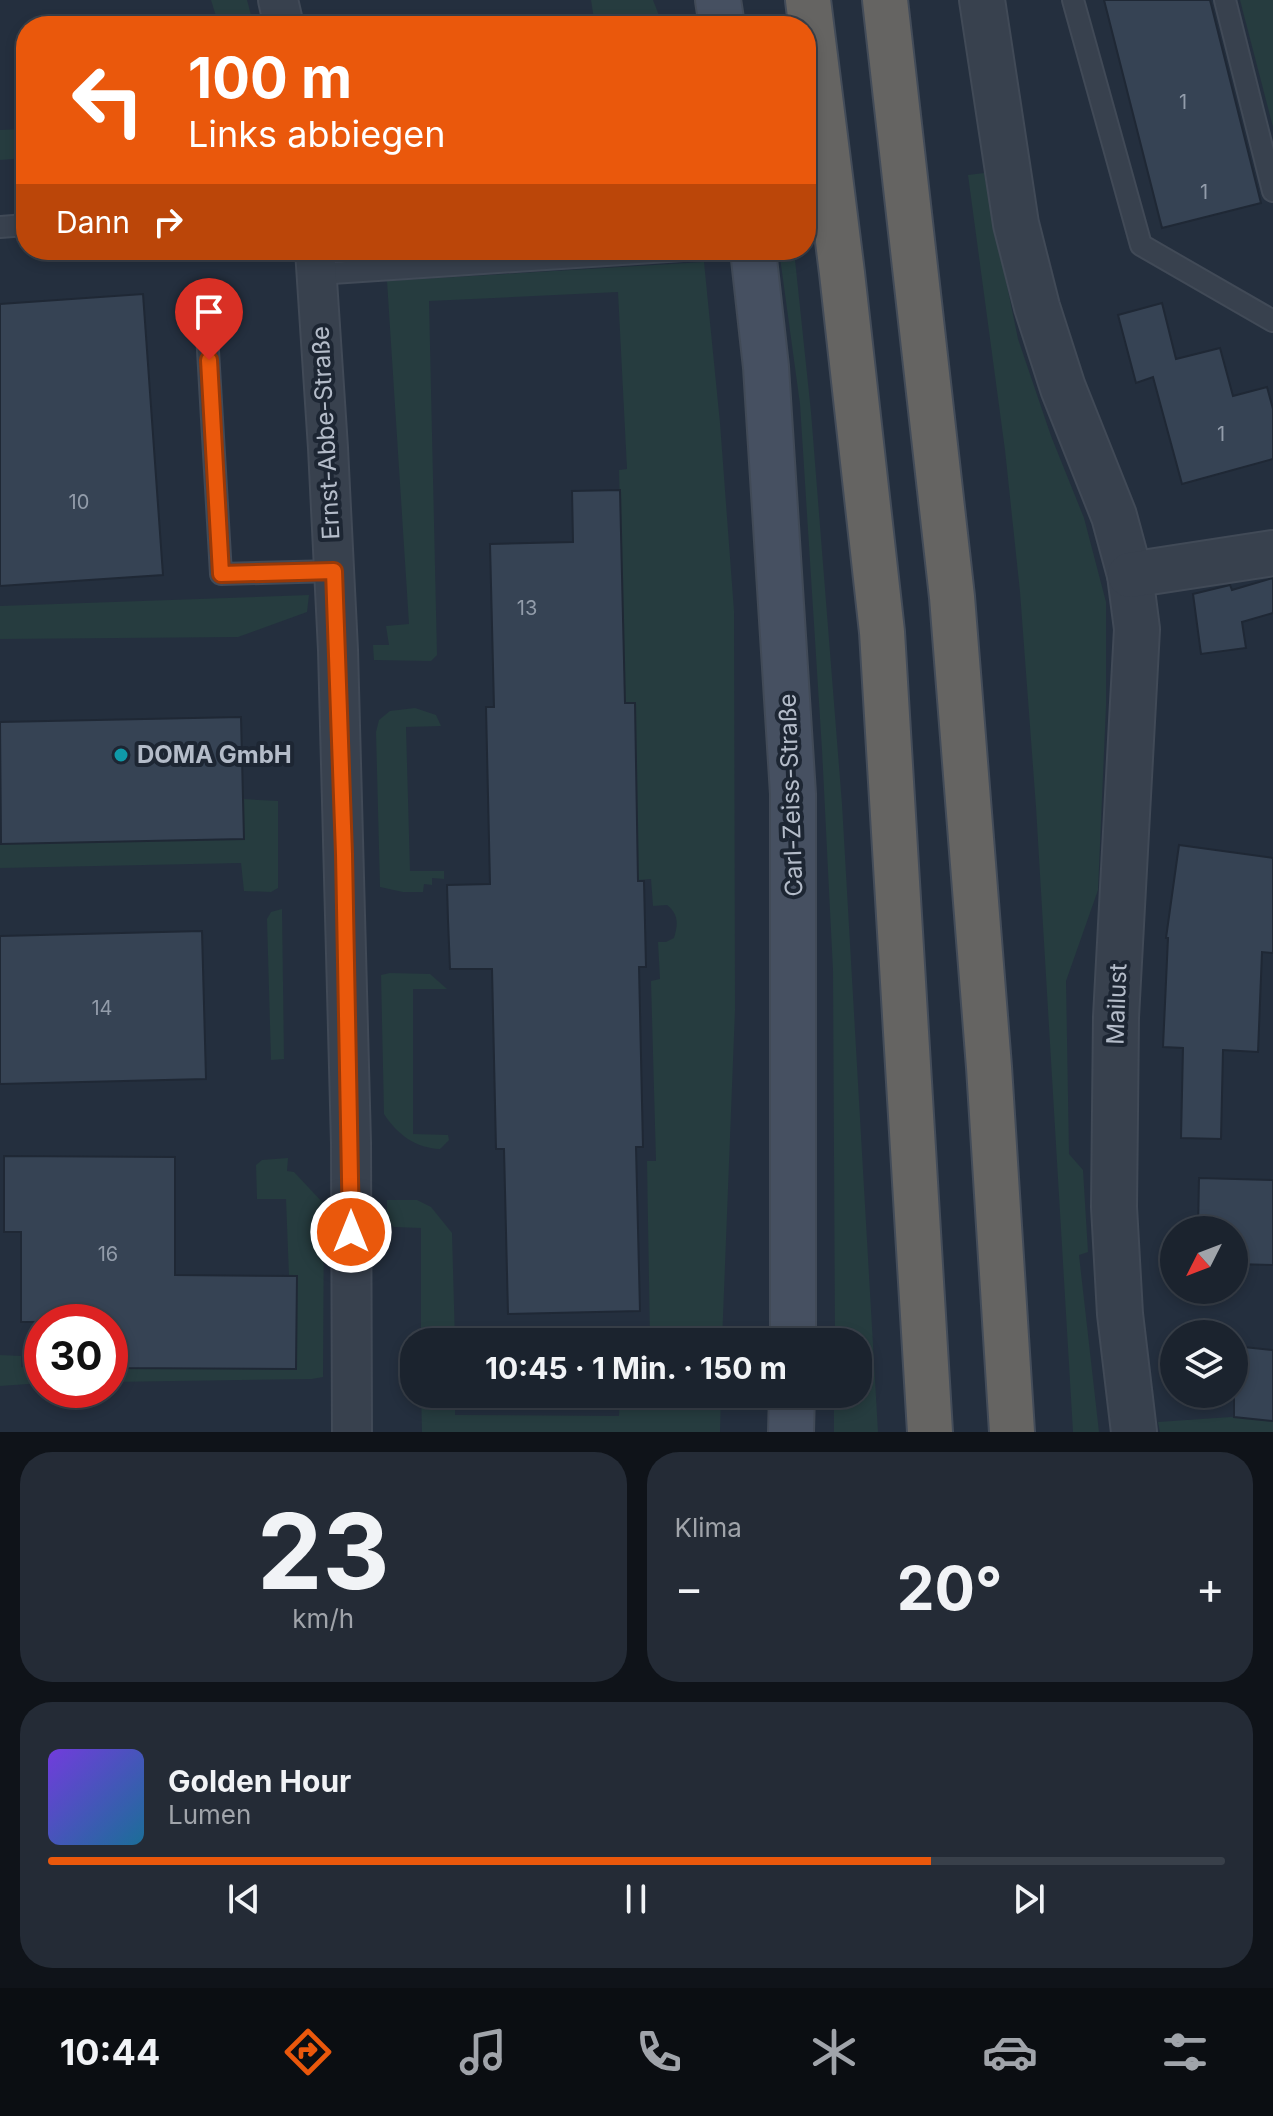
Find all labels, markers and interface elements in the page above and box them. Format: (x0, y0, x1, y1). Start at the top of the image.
text: 100 m (188, 44, 352, 112)
icon: left (56, 48, 160, 152)
house number: 1 (1179, 90, 1187, 114)
text: Links abbiegen (188, 112, 446, 156)
house number: 1 (1200, 180, 1208, 204)
icon: right (146, 200, 190, 244)
text: Dann (56, 204, 130, 240)
pin (175, 278, 243, 360)
icon: arrive (187, 290, 231, 334)
street label: Ernst-Abbe-Straße (305, 325, 346, 541)
house number: 1 (1217, 422, 1225, 446)
house number: 10 (69, 490, 89, 514)
house number: 13 (517, 596, 537, 620)
street label: Carl-Zeiss-Straße (772, 693, 809, 897)
place label: DOMA GmbH (137, 740, 292, 769)
marker: DOMA GmbH (112, 746, 130, 764)
street label: Mailust (1101, 963, 1132, 1045)
house number: 14 (91, 996, 113, 1020)
position arrow (309, 1190, 393, 1274)
north arrow (1160, 1216, 1248, 1304)
map controls (1160, 1216, 1248, 1408)
house number: 16 (98, 1242, 118, 1266)
speed limit sign: 30 (24, 1304, 128, 1408)
button: layers (1160, 1320, 1248, 1408)
text: 10:45 · 1 Min. · 150 m (485, 1350, 787, 1386)
text: 23 (257, 1488, 390, 1614)
text: Klima (675, 1512, 742, 1543)
text: 20° (897, 1552, 1003, 1624)
text: − (675, 1561, 704, 1615)
text: + (1196, 1561, 1225, 1615)
text: km/h (292, 1603, 354, 1634)
text: Golden Hour (168, 1763, 351, 1799)
text: Lumen (168, 1799, 251, 1830)
icon: previous (222, 1877, 266, 1921)
icon: pause (614, 1877, 658, 1921)
icon: next (1007, 1877, 1051, 1921)
icon: directions (280, 2024, 336, 2080)
icon: music (455, 2024, 511, 2080)
icon: phone (631, 2024, 687, 2080)
icon: climate (806, 2024, 862, 2080)
icon: car (982, 2024, 1038, 2080)
icon: filters (1157, 2024, 1213, 2080)
text: 10:44 (60, 2030, 160, 2074)

